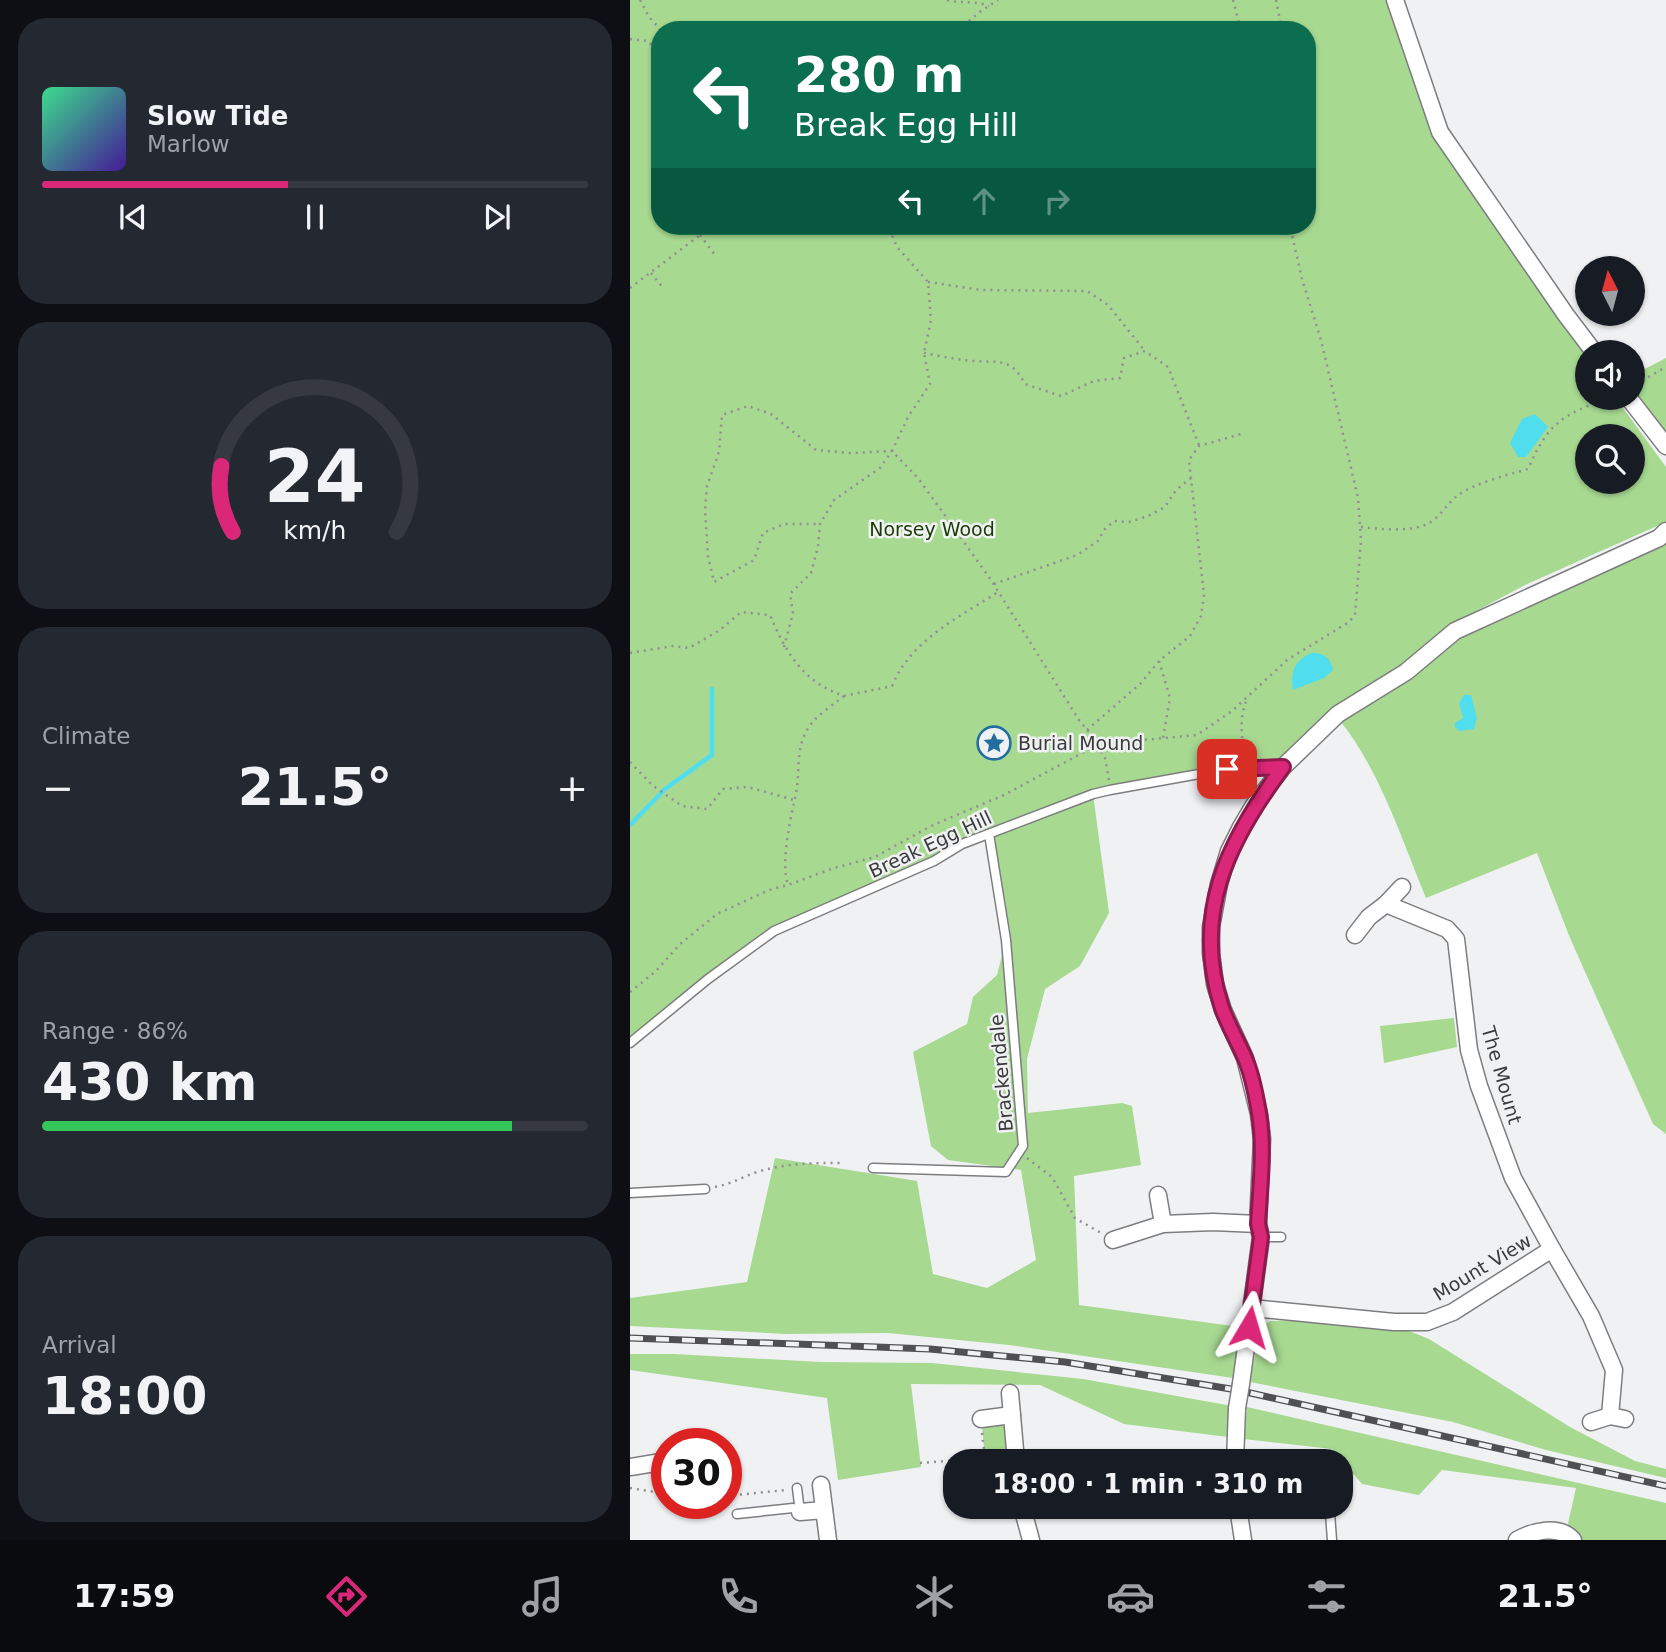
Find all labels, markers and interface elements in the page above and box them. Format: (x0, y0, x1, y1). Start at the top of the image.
text: 280 m (794, 47, 964, 104)
icon: left (679, 49, 770, 140)
text: Slow Tide (147, 101, 288, 131)
text: Break Egg Hill (794, 106, 1018, 144)
text: Marlow (147, 131, 230, 157)
icon: left (892, 182, 930, 220)
icon: ahead (965, 182, 1003, 220)
icon: right (1038, 182, 1076, 220)
icon: previous (114, 198, 152, 236)
icon: pause (296, 198, 334, 236)
icon: next (478, 198, 516, 236)
north arrow (1575, 256, 1645, 326)
map controls (1575, 256, 1645, 494)
button: sound (1575, 340, 1645, 410)
button: search (1575, 424, 1645, 494)
text: 24 (264, 434, 366, 519)
text: km/h (283, 515, 347, 544)
park label: Norsey Wood (869, 518, 995, 540)
text: Climate (42, 723, 131, 749)
place icon: Burial Mound (975, 724, 1013, 762)
place label: Burial Mound (1018, 732, 1143, 754)
pin (1197, 739, 1257, 799)
icon: arrive (1208, 750, 1246, 788)
text: 21.5° (238, 757, 392, 817)
text: − (42, 766, 74, 810)
text: + (556, 766, 588, 810)
street label: Break Egg Hill (865, 806, 995, 882)
street label: Brackendale (985, 1013, 1017, 1133)
text: Range · 86% (42, 1018, 188, 1044)
street label: The Mount (1477, 1022, 1526, 1127)
text: 430 km (42, 1052, 257, 1112)
street label: Mount View (1429, 1229, 1535, 1305)
position arrow (1212, 1290, 1286, 1364)
text: Arrival (42, 1332, 117, 1358)
text: 18:00 (42, 1366, 208, 1426)
speed limit sign: 30 (651, 1428, 742, 1519)
text: 18:00 · 1 min · 310 m (993, 1469, 1303, 1499)
icon: directions (322, 1572, 371, 1621)
icon: music (518, 1572, 567, 1621)
icon: phone (714, 1572, 763, 1621)
icon: climate (910, 1572, 959, 1621)
icon: car (1106, 1572, 1155, 1621)
icon: filters (1302, 1572, 1351, 1621)
text: 17:59 (73, 1577, 175, 1615)
text: 21.5° (1498, 1577, 1592, 1615)

